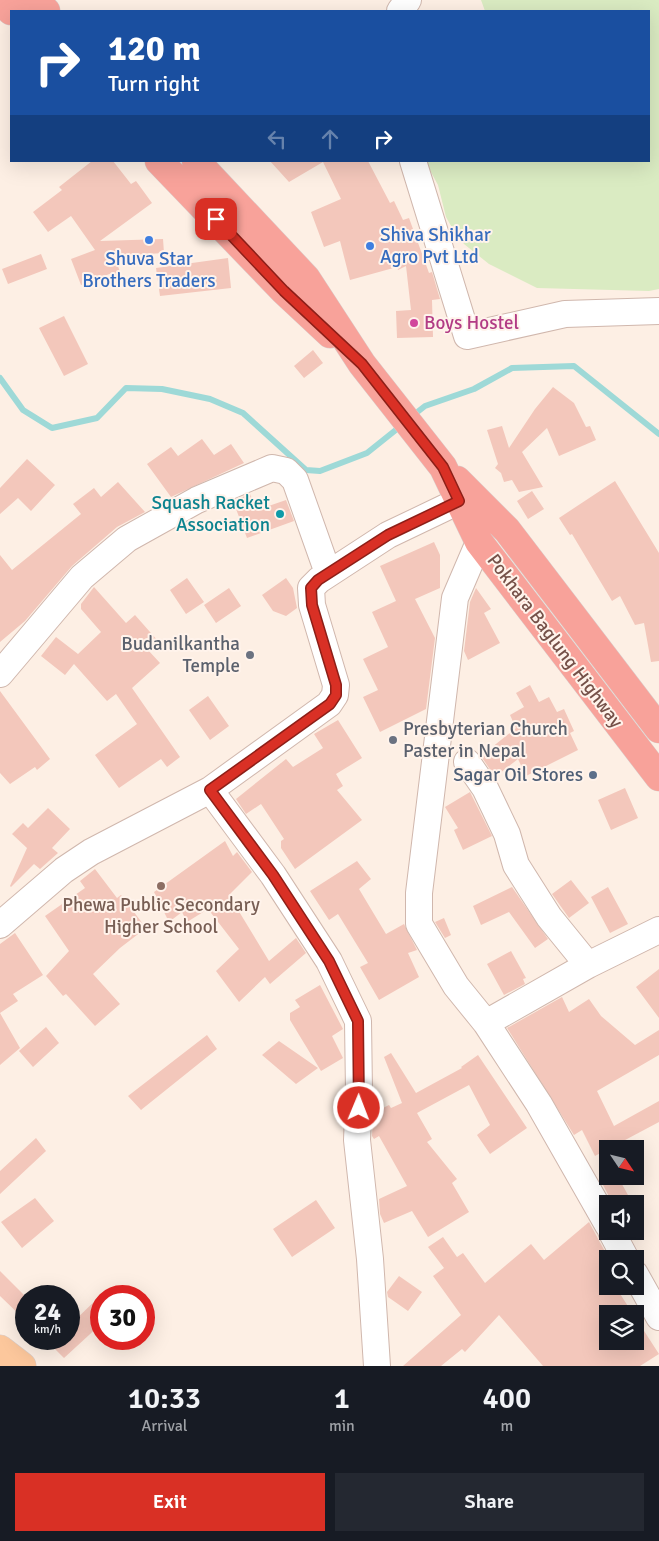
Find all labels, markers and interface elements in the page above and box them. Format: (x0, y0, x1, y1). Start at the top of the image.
text: 120 m (108, 27, 201, 70)
icon: right (25, 30, 90, 95)
text: Turn right (108, 70, 200, 97)
icon: left (263, 125, 291, 153)
icon: ahead (316, 125, 344, 153)
icon: right (369, 125, 397, 153)
pin (195, 198, 237, 240)
icon: arrive (202, 205, 230, 233)
place label: Shiva Shikhar Agro Pvt Ltd (380, 223, 491, 269)
marker: Shuva Star Brothers Traders (143, 234, 155, 246)
marker: Shiva Shikhar Agro Pvt Ltd (364, 240, 376, 252)
place label: Shuva Star Brothers Traders (82, 247, 216, 293)
place label: Boys Hostel (424, 311, 519, 335)
marker: Boys Hostel (408, 317, 420, 329)
place label: Squash Racket Association (151, 491, 270, 537)
marker: Squash Racket Association (274, 508, 286, 520)
street label: Pokhara Baglung Highway (482, 549, 628, 733)
place label: Budanilkantha Temple (121, 632, 240, 678)
marker: Budanilkantha Temple (244, 649, 256, 661)
place label: Presbyterian Church Paster in Nepal (403, 717, 568, 763)
marker: Presbyterian Church Paster in Nepal (387, 734, 399, 746)
place label: Sagar Oil Stores (453, 763, 583, 787)
marker: Sagar Oil Stores (587, 769, 599, 781)
marker: Phewa Public Secondary Higher School (155, 880, 167, 892)
place label: Phewa Public Secondary Higher School (62, 893, 260, 939)
position arrow (332, 1081, 384, 1133)
north arrow (599, 1140, 644, 1185)
map controls (599, 1140, 644, 1350)
button: sound (599, 1195, 644, 1240)
button: search (599, 1250, 644, 1295)
speed limit sign: 30 (90, 1285, 155, 1350)
text: 24 (34, 1296, 61, 1327)
button: layers (599, 1305, 644, 1350)
text: km/h (34, 1322, 61, 1337)
text: 10:33 (128, 1380, 201, 1417)
text: 1 (334, 1380, 350, 1417)
text: 400 (483, 1380, 531, 1417)
text: Arrival (141, 1416, 187, 1436)
text: min (329, 1416, 355, 1436)
text: m (500, 1416, 513, 1436)
button: Exit (15, 1473, 325, 1531)
button: Share (335, 1473, 644, 1531)

